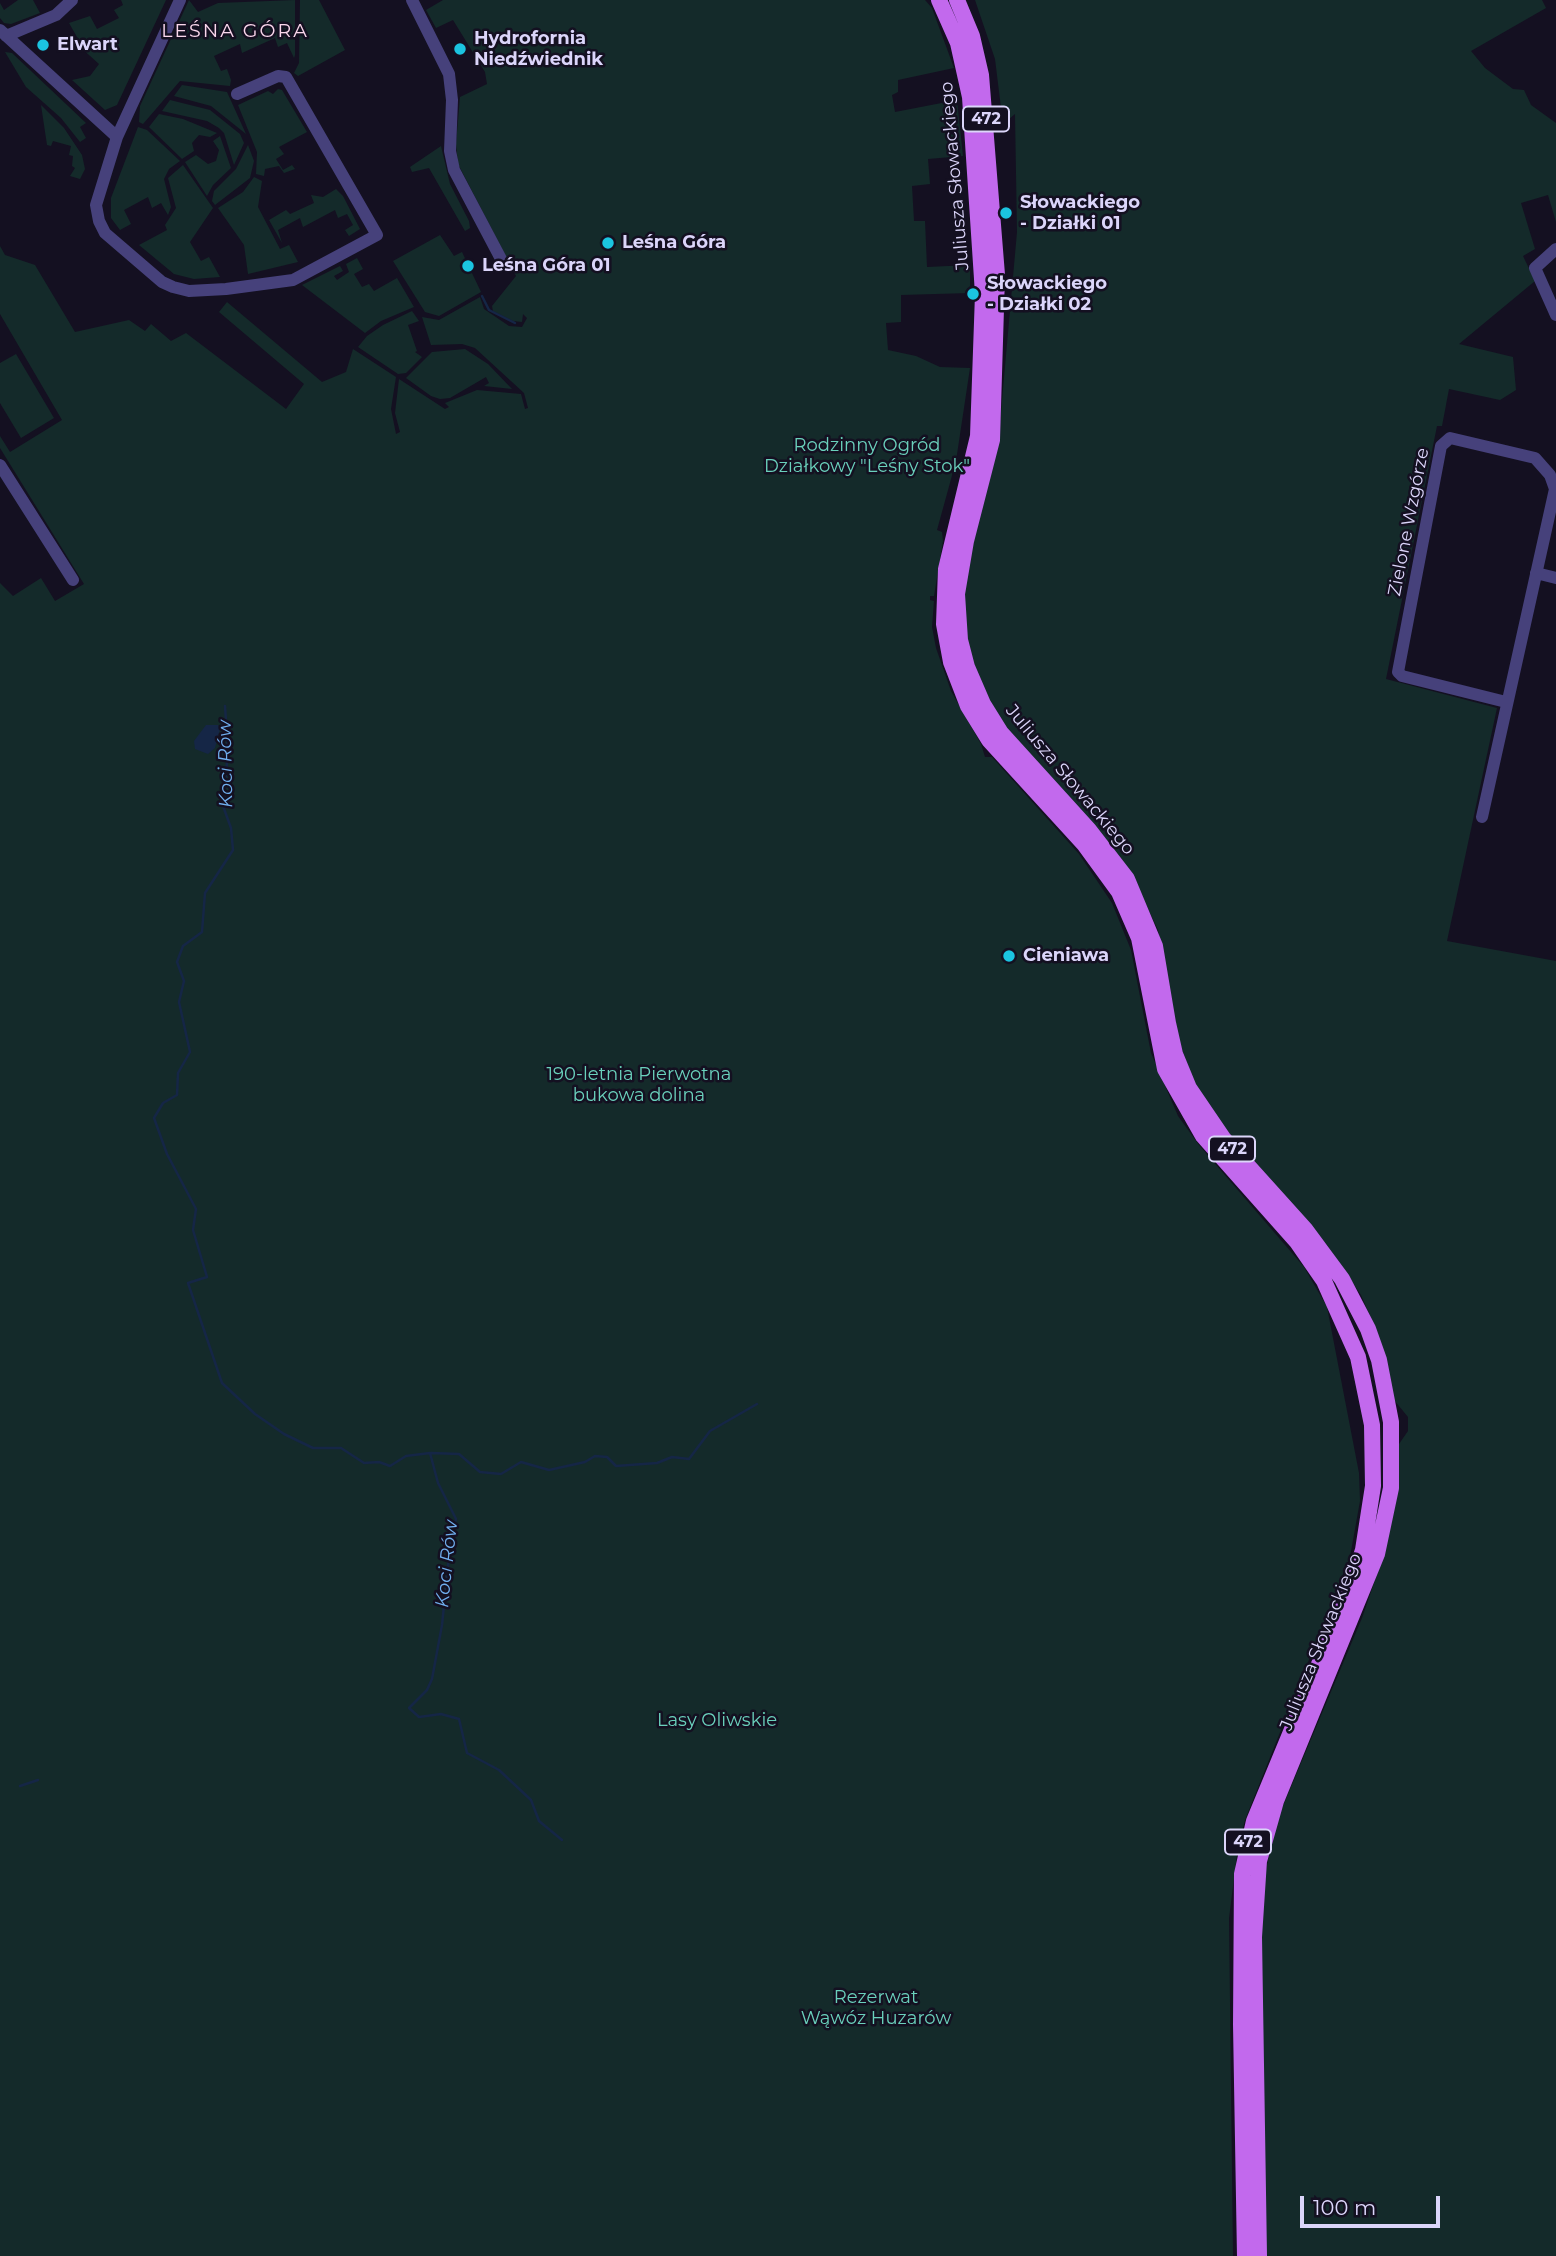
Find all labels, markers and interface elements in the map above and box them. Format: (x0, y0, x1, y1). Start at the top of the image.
district label: LEŚNA GÓRA (162, 20, 308, 42)
place label: Hydrofornia Niedźwiednik (474, 28, 603, 70)
place label: Elwart (57, 34, 118, 56)
marker: Elwart (35, 37, 51, 53)
marker: Hydrofornia Niedźwiednik (452, 41, 468, 57)
street label: Juliusza Słowackiego (936, 81, 974, 271)
road number: 472 (963, 106, 1009, 132)
place label: Słowackiego - Działki 01 (1020, 192, 1140, 234)
marker: Słowackiego - Działki 01 (998, 205, 1014, 221)
place label: Leśna Góra (622, 232, 726, 254)
marker: Leśna Góra (600, 235, 616, 251)
place label: Leśna Góra 01 (482, 255, 610, 277)
marker: Leśna Góra 01 (460, 258, 476, 274)
place label: Słowackiego - Działki 02 (987, 273, 1107, 316)
marker: Słowackiego - Działki 02 (965, 286, 981, 302)
park label: Rodzinny Ogród Działkowy "Leśny Stok" (764, 435, 970, 478)
street label: Zielone Wzgórze (1384, 446, 1434, 598)
street label: Juliusza Słowackiego (1001, 700, 1139, 860)
water label: Koci Rów (214, 720, 238, 808)
place label: Cieniawa (1023, 945, 1109, 967)
marker: Cieniawa (1001, 948, 1017, 964)
park label: 190-letnia Pierwotna bukowa dolina (547, 1064, 731, 1106)
road number: 472 (1209, 1136, 1255, 1162)
water label: Koci Rów (431, 1519, 463, 1609)
street label: Juliusza Słowackiego (1275, 1550, 1367, 1734)
park label: Lasy Oliwskie (657, 1710, 777, 1732)
road number: 472 (1225, 1830, 1271, 1854)
park label: Rezerwat Wąwóz Huzarów (801, 1987, 951, 2030)
scale bar (1304, 2182, 1444, 2226)
text: 100 m (1313, 2195, 1376, 2220)

